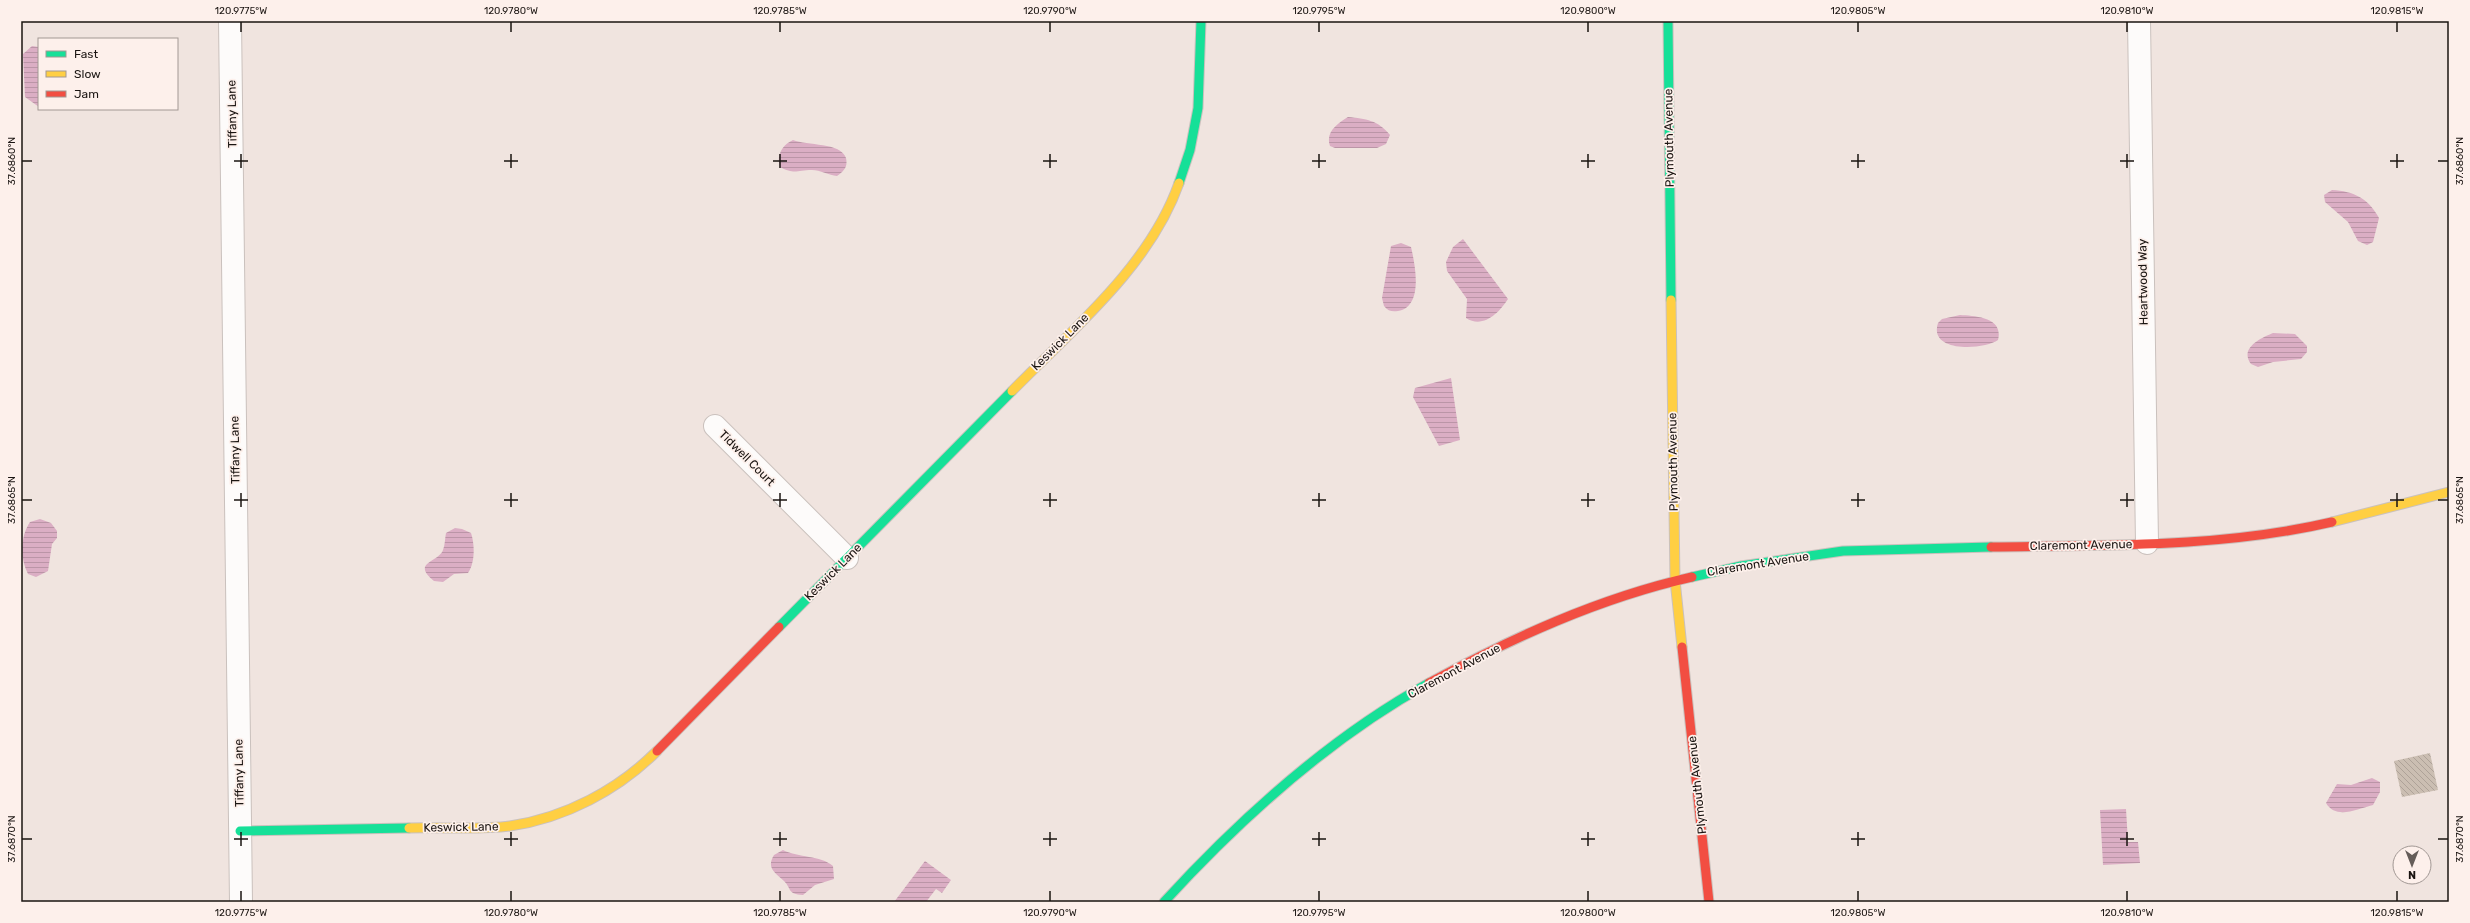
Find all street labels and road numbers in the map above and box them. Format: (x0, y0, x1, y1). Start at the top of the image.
street label: Tiffany Lane (224, 79, 240, 148)
street label: Plymouth Avenue (1661, 88, 1677, 187)
street label: Heartwood Way (2135, 238, 2151, 325)
street label: Keswick Lane (1029, 310, 1092, 373)
street label: Plymouth Avenue (1665, 412, 1681, 511)
street label: Tiffany Lane (227, 415, 243, 484)
street label: Tidwell Court (716, 427, 778, 489)
street label: Claremont Avenue (2029, 537, 2133, 553)
street label: Keswick Lane (802, 540, 865, 603)
street label: Claremont Avenue (1706, 549, 1810, 579)
street label: Claremont Avenue (1405, 641, 1503, 701)
street label: Plymouth Avenue (1685, 735, 1709, 835)
street label: Tiffany Lane (231, 738, 247, 807)
street label: Keswick Lane (423, 819, 499, 835)

